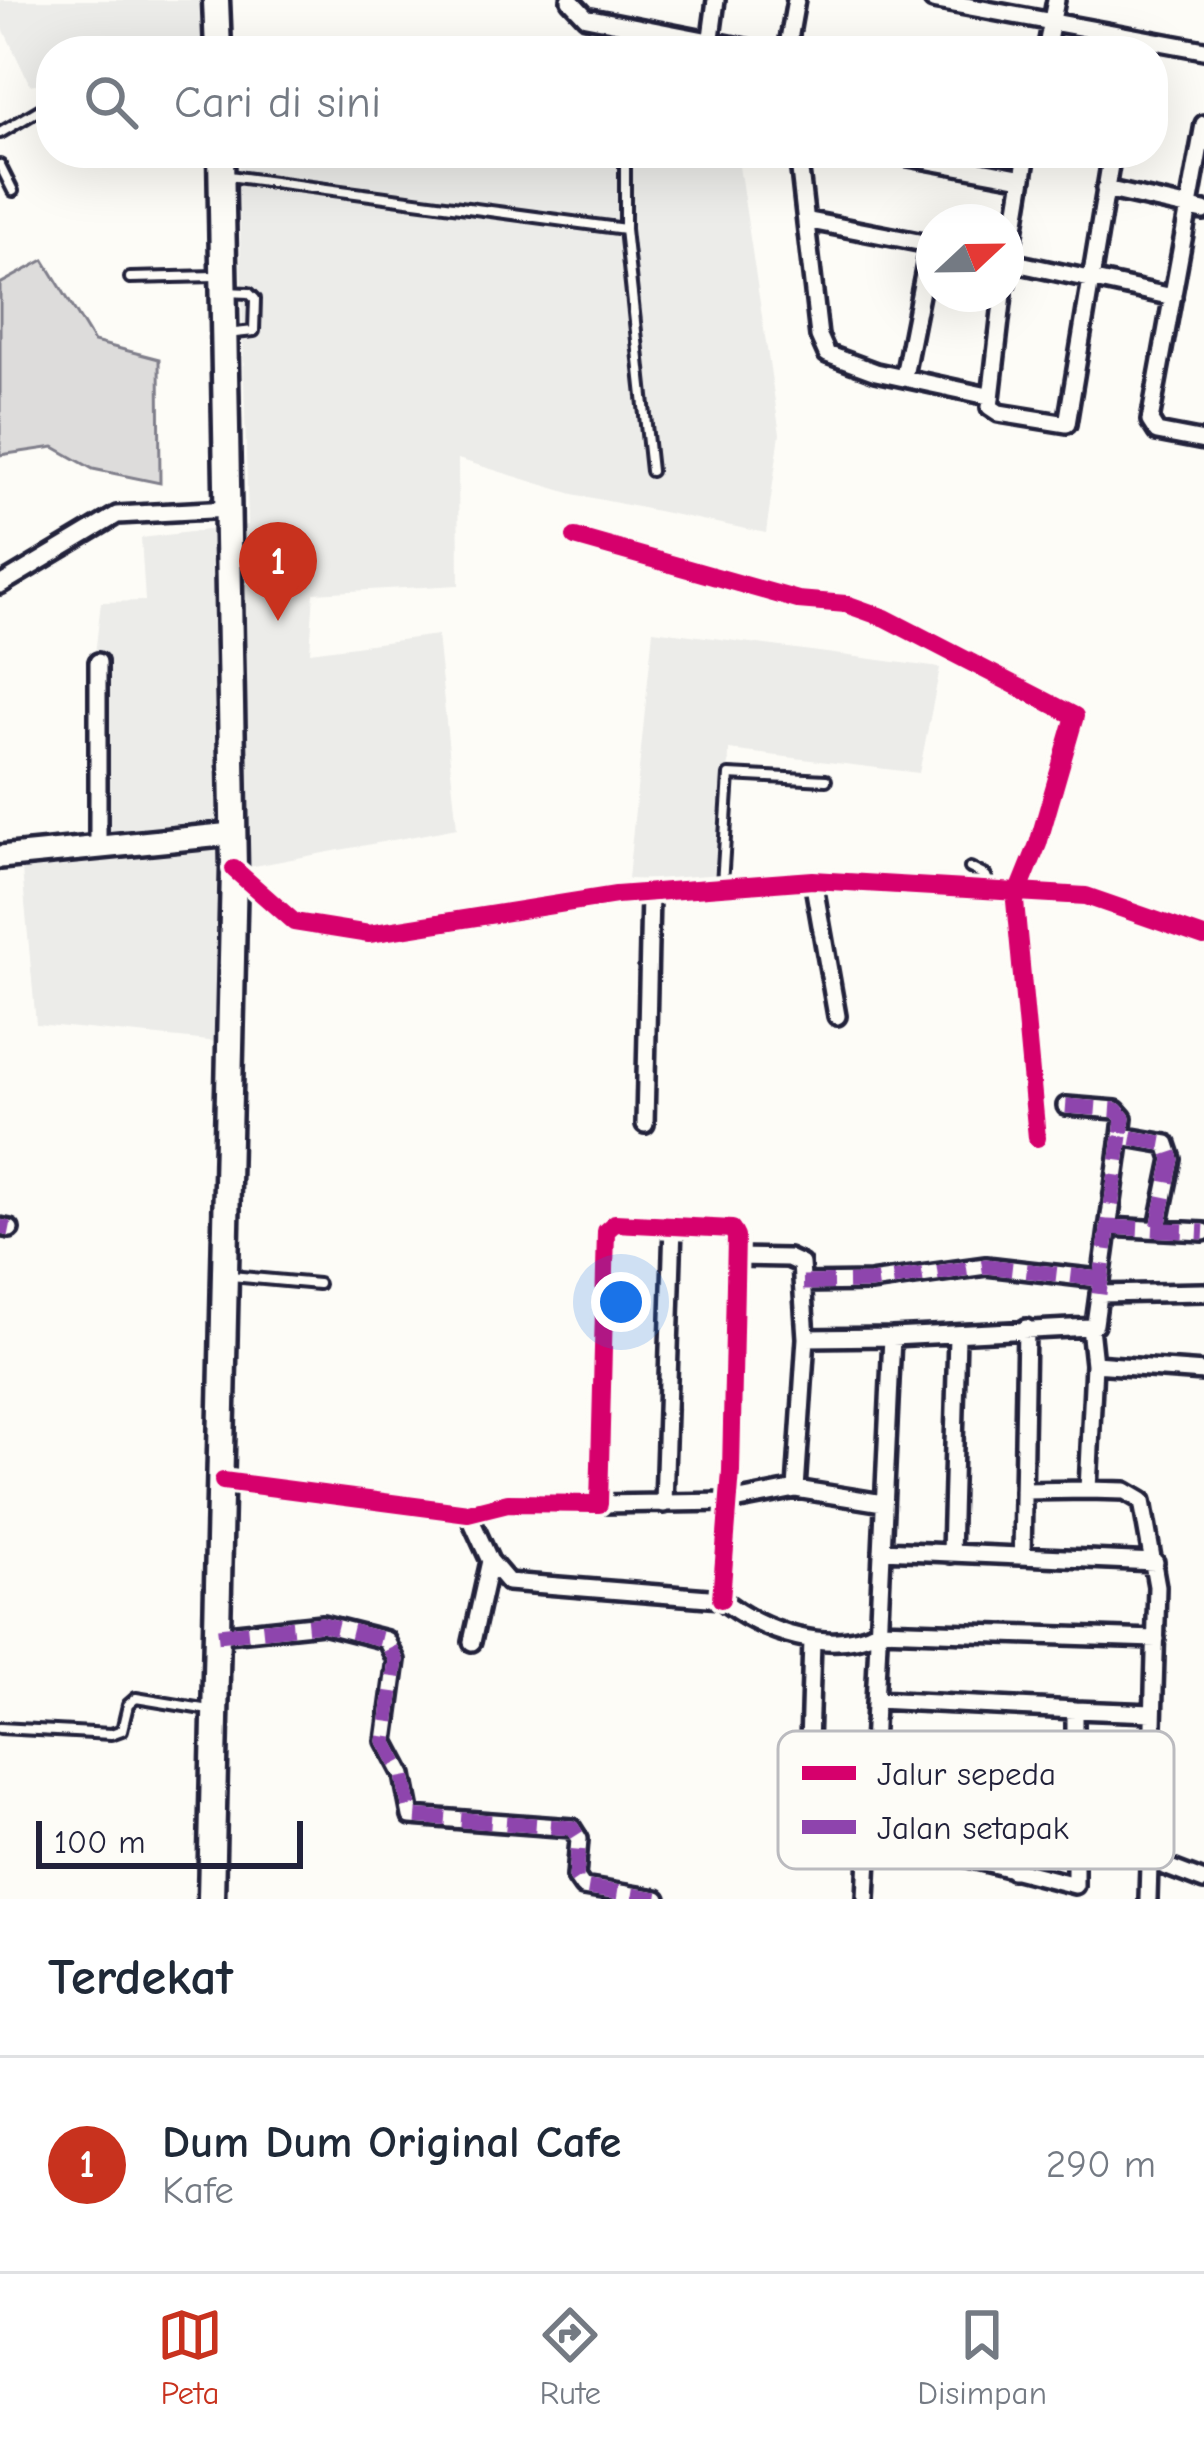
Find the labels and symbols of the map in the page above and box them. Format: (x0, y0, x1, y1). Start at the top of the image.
north arrow (916, 204, 1024, 312)
pin: 1 (239, 522, 317, 621)
your location (591, 1272, 651, 1332)
legend (778, 1731, 1174, 1869)
text: Jalur sepeda (877, 1755, 1056, 1793)
text: Jalan setapak (877, 1809, 1069, 1847)
scale bar (36, 1815, 303, 1868)

